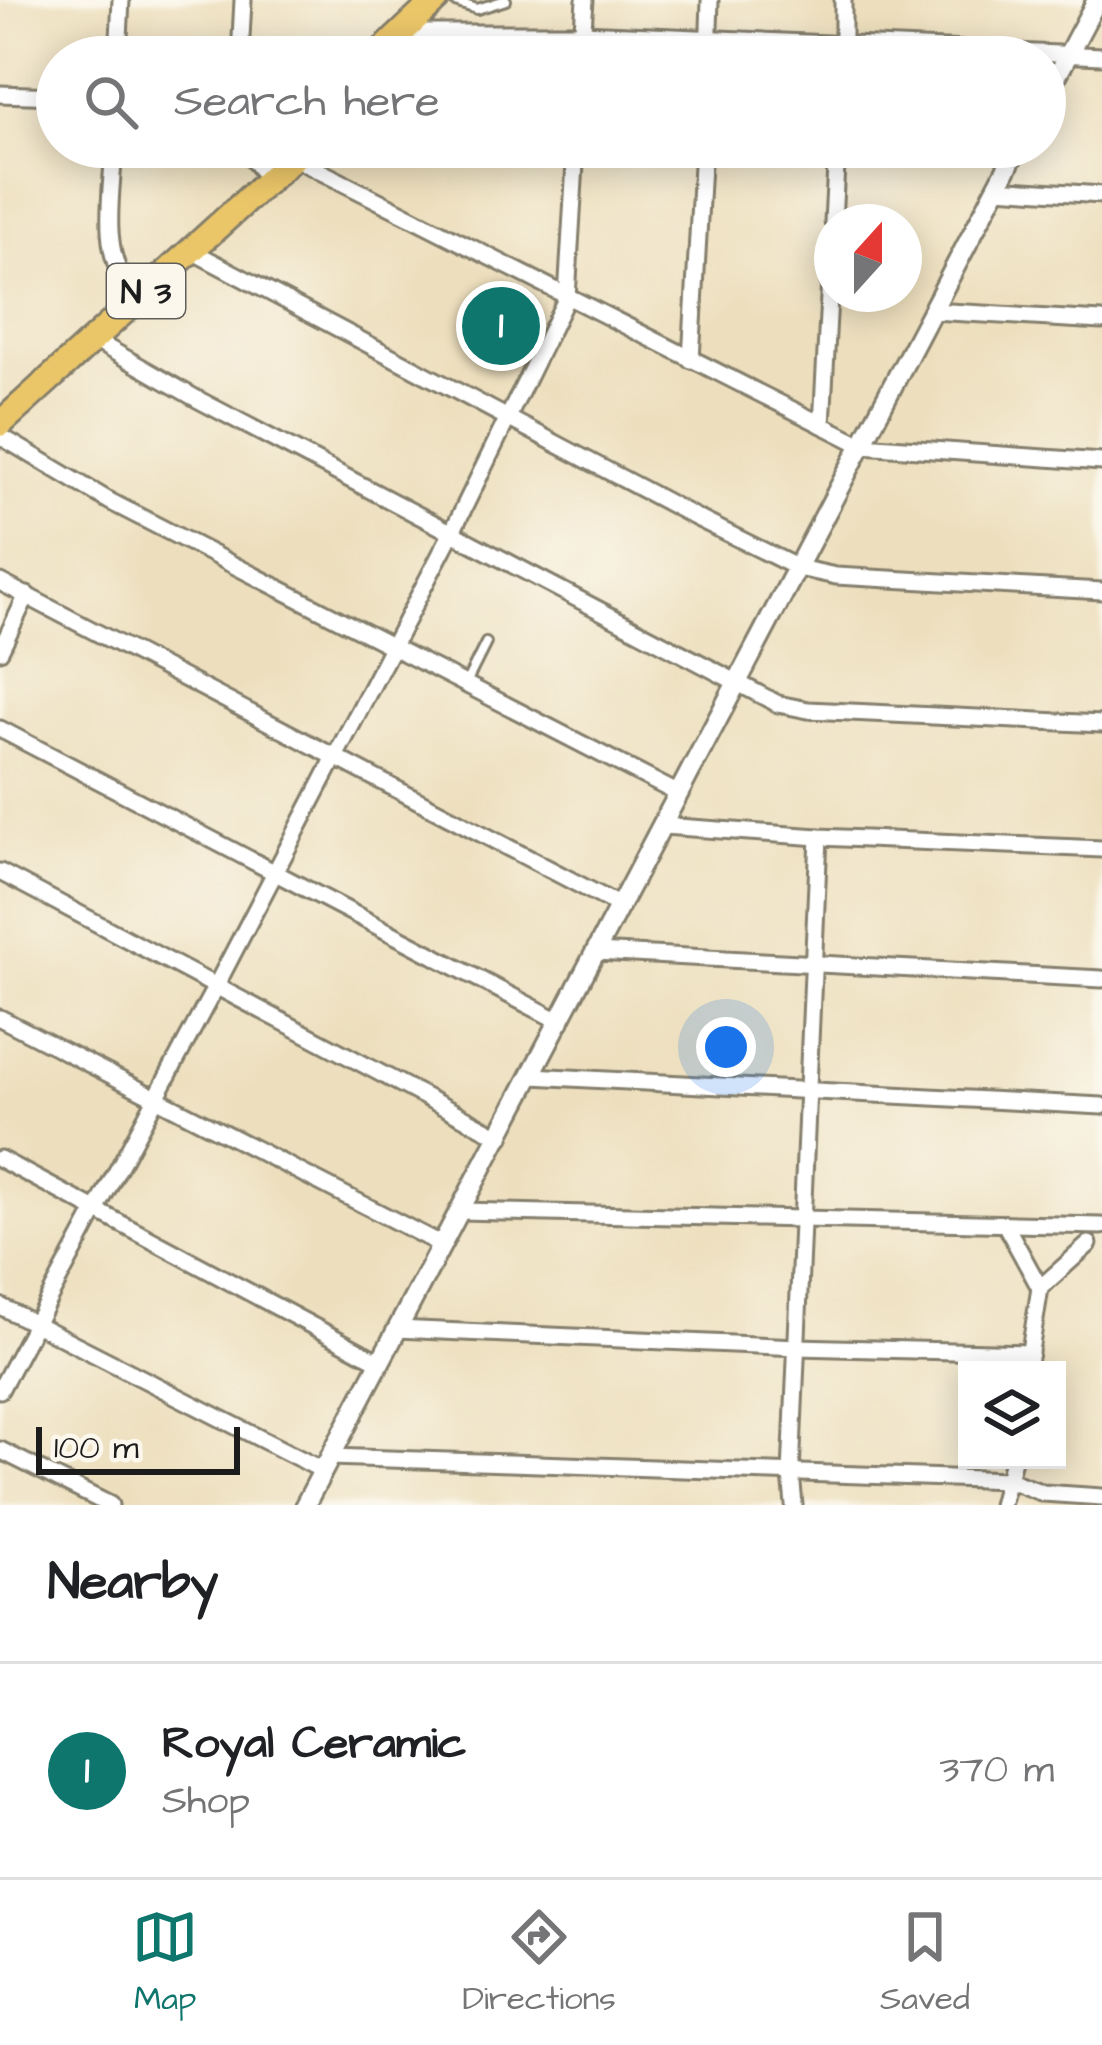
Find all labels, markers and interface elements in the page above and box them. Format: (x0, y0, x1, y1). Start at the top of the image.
search box (36, 36, 1066, 168)
icon: search (78, 69, 144, 135)
text: Search here (174, 71, 440, 133)
north arrow (814, 204, 922, 312)
road number: N 3 (107, 264, 185, 318)
pin: 1 (462, 281, 540, 371)
your location (696, 1017, 756, 1077)
map controls (958, 1361, 1066, 1469)
button: layers (958, 1361, 1066, 1469)
scale bar (36, 1421, 240, 1474)
text: 100 m (54, 1425, 139, 1471)
text: Nearby (48, 1548, 218, 1619)
text: Royal Ceramic (162, 1713, 466, 1775)
text: 1 (85, 1744, 90, 1798)
text: 370 m (940, 1744, 1054, 1798)
text: Shop (162, 1775, 250, 1829)
tab: Map (132, 1904, 198, 2022)
tab: Directions (462, 1904, 616, 2022)
tab: Saved (880, 1904, 970, 2022)

